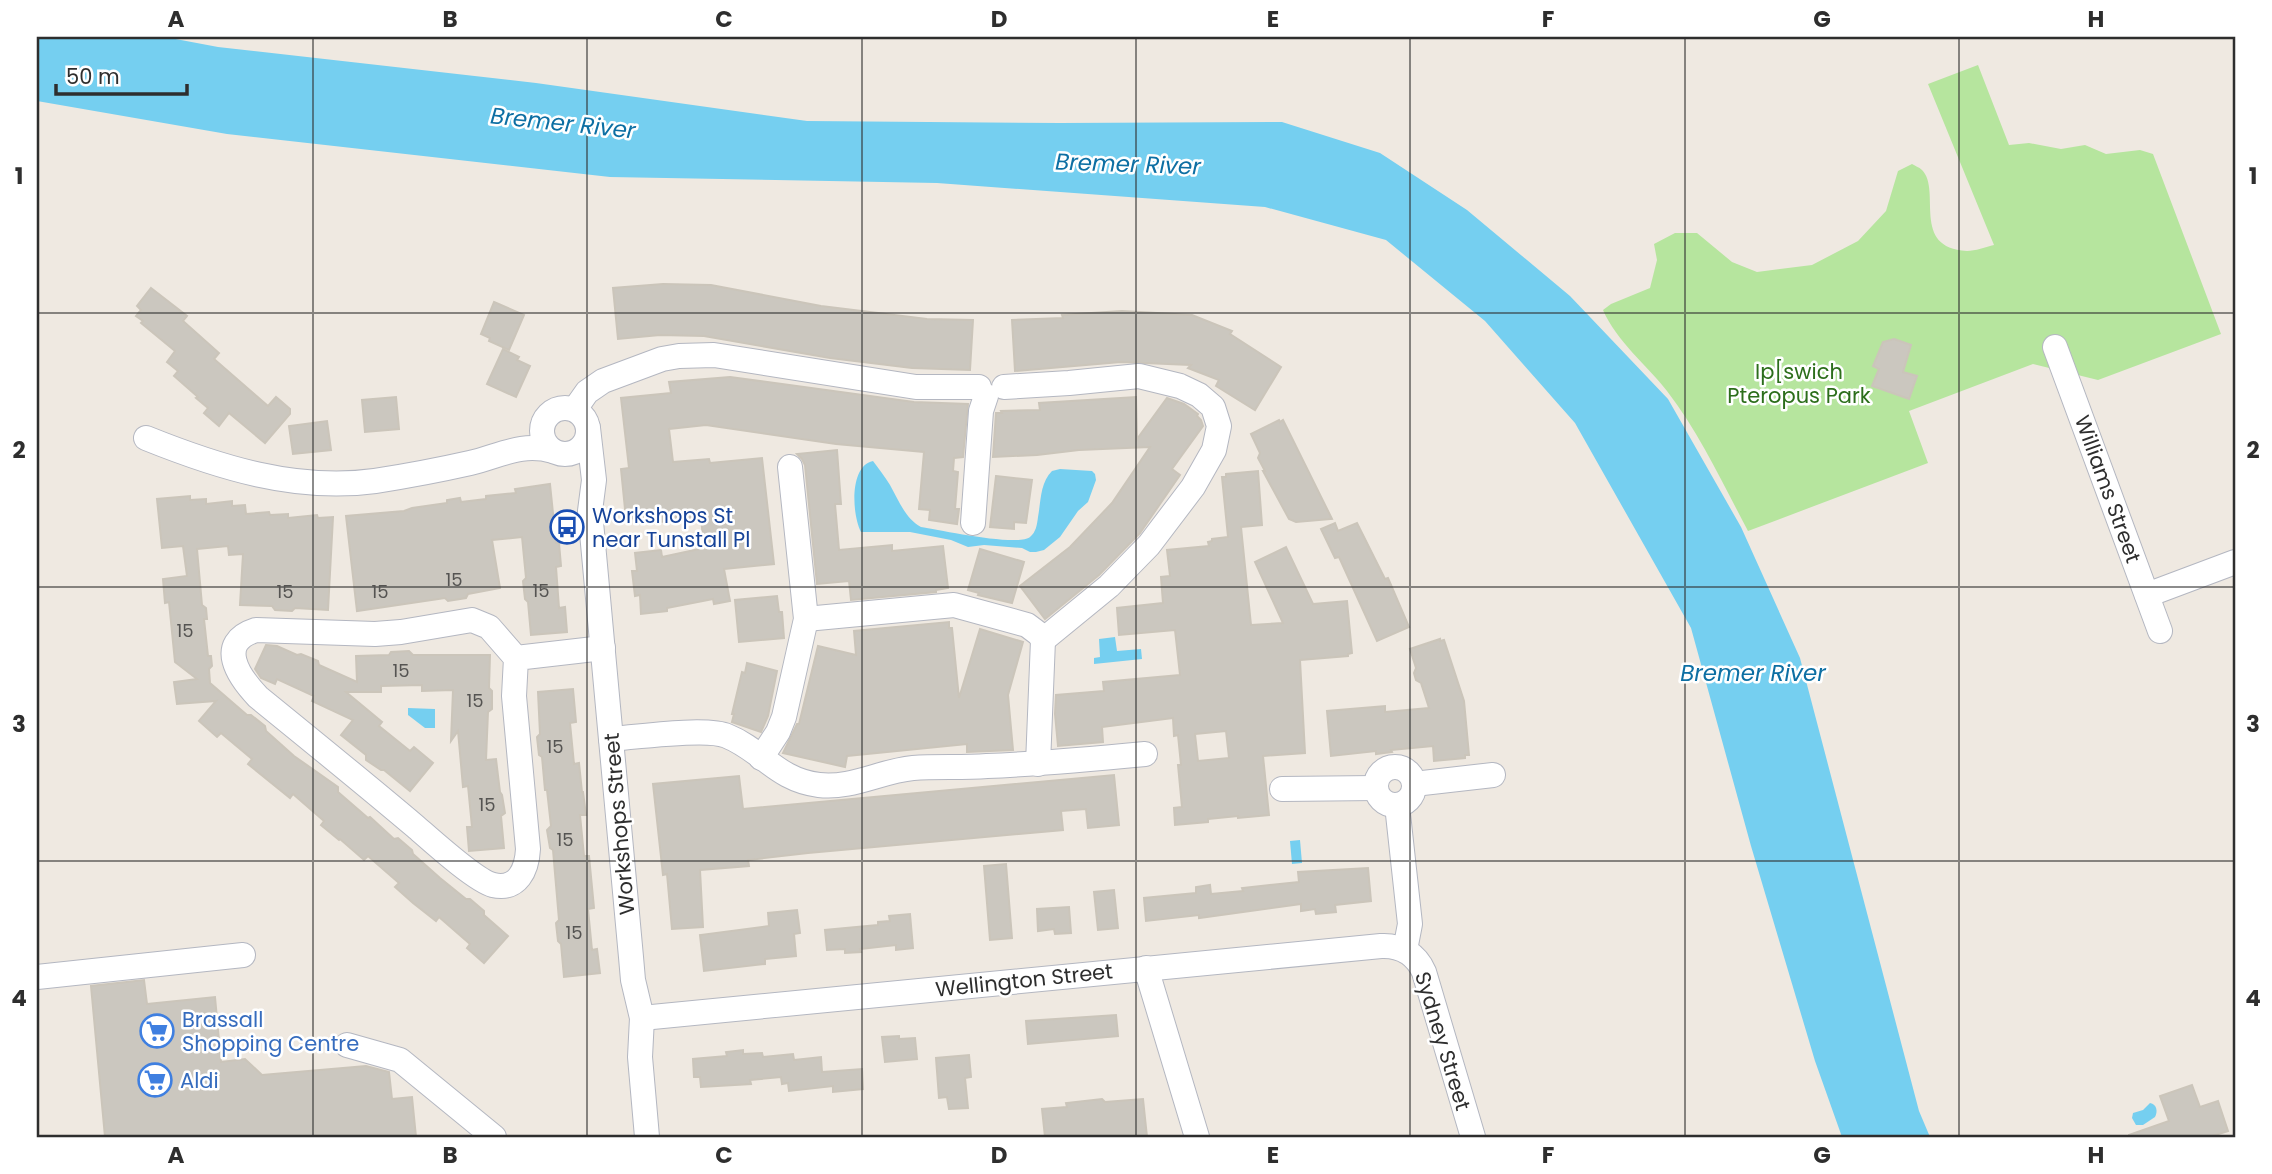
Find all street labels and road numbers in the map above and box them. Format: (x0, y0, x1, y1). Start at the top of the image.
street label: Williams Street (2068, 411, 2148, 567)
street label: Workshops Street (597, 732, 641, 916)
street label: Wellington Street (934, 956, 1114, 1004)
street label: Sydney Street (1408, 968, 1478, 1114)

